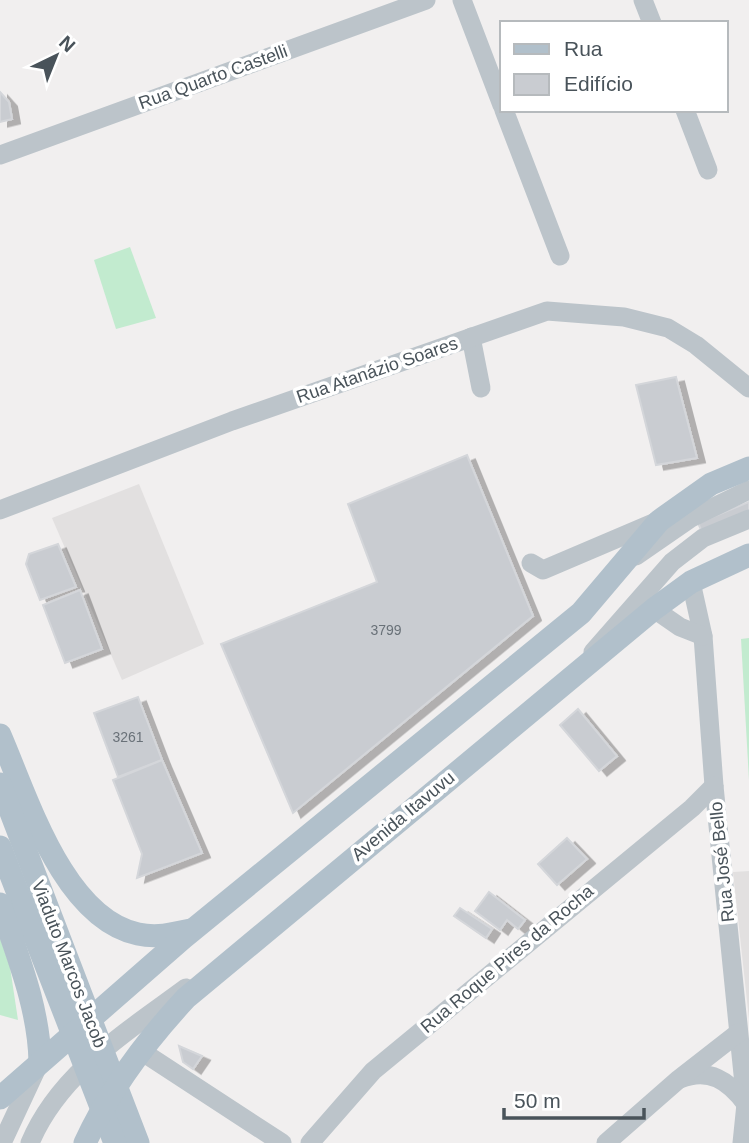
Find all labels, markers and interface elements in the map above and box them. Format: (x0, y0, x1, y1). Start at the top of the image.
north arrow (21, 21, 91, 91)
legend (500, 21, 728, 112)
text: N (55, 32, 79, 56)
text: Rua (564, 37, 603, 60)
street label: Rua Quarto Castelli (136, 41, 290, 113)
text: Edifício (564, 72, 633, 95)
street label: Rua Atanázio Soares (294, 333, 460, 407)
house number: 3799 (370, 622, 402, 638)
house number: 3261 (112, 729, 144, 745)
street label: Avenida Itavuvu (348, 767, 458, 865)
street label: Rua José Bello (706, 801, 738, 923)
street label: Viaduto Marcos Jacob (28, 877, 110, 1051)
street label: Rua Roque Pires da Rocha (417, 880, 598, 1037)
scale bar (504, 1076, 644, 1120)
text: 50 m (514, 1089, 561, 1112)

